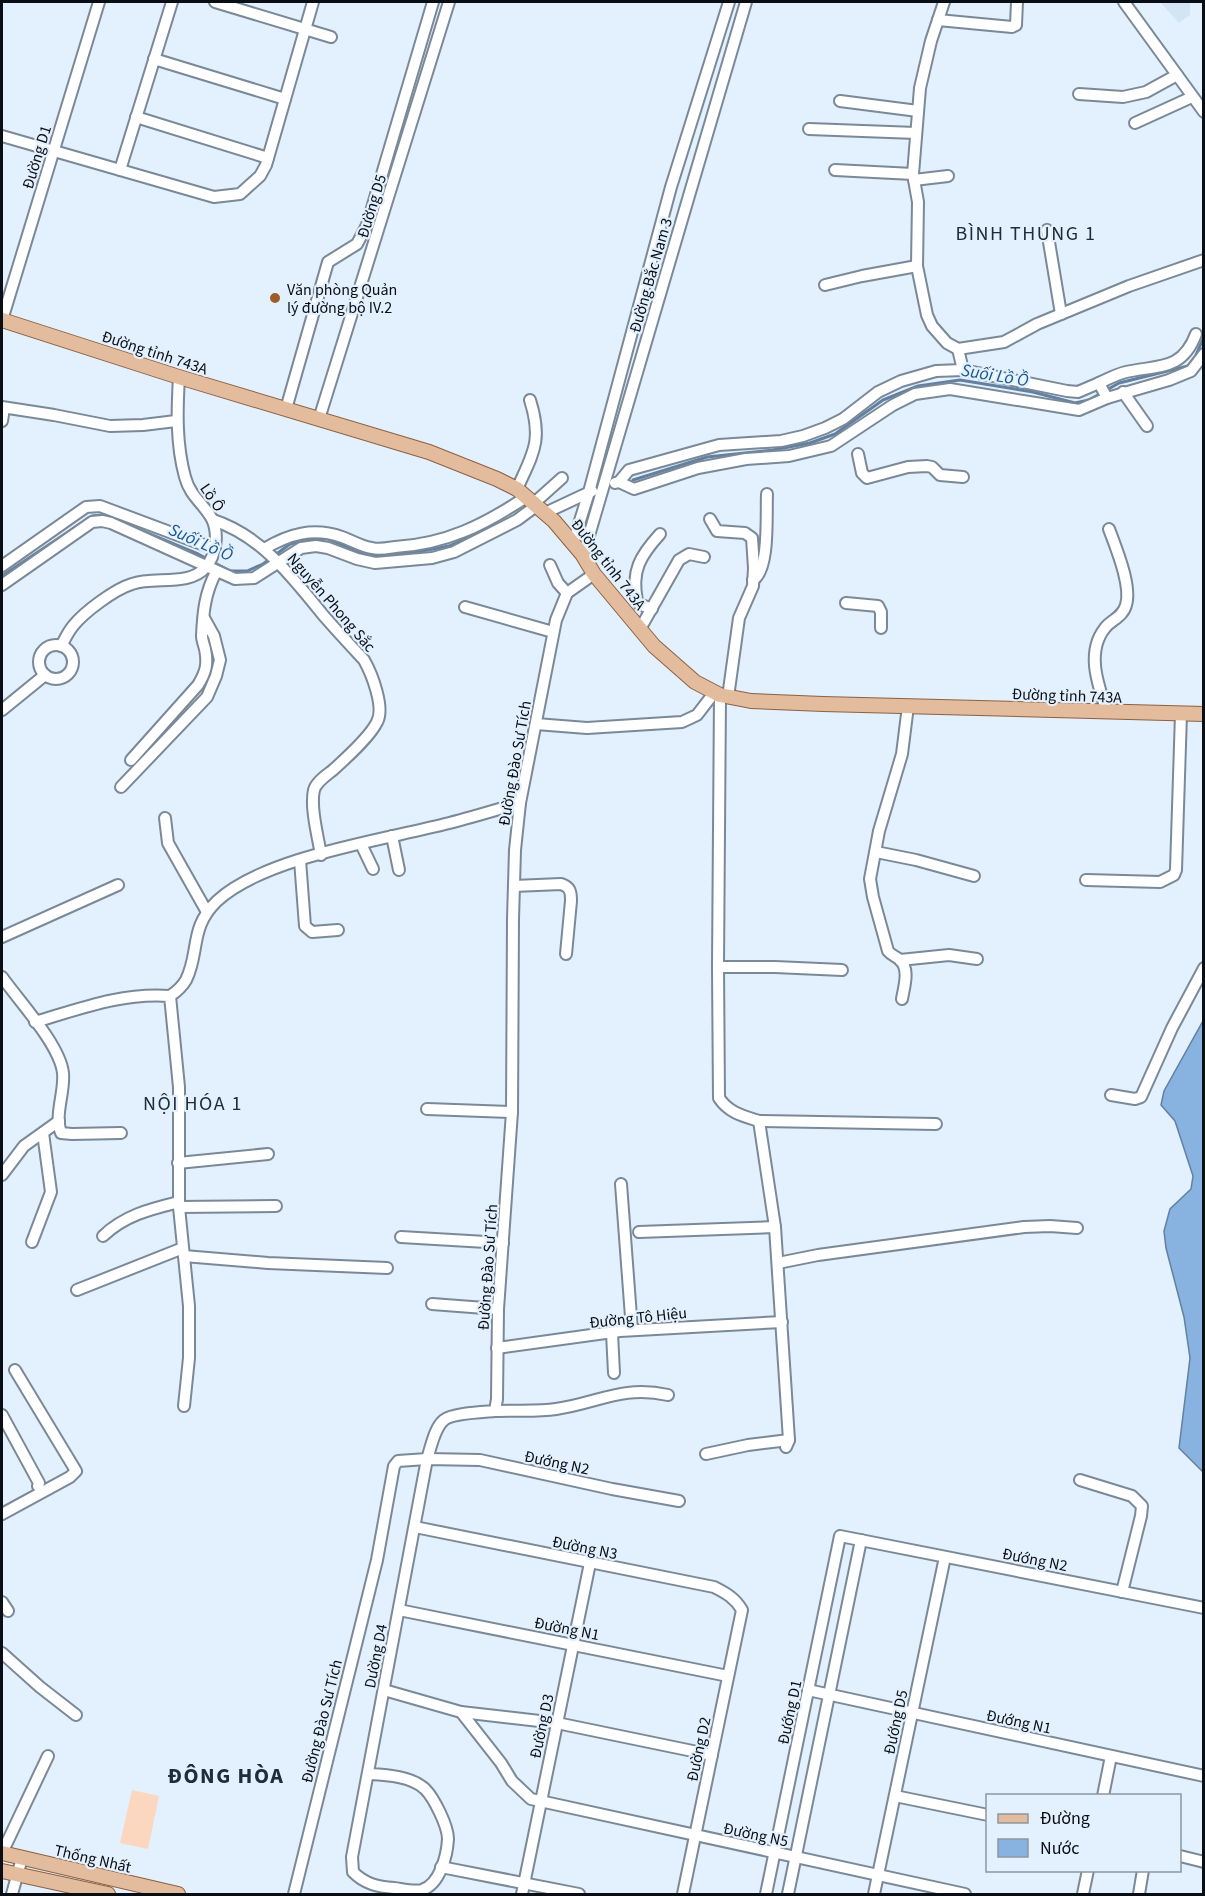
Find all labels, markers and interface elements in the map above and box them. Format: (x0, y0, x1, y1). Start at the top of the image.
street label: Đường D1 (17, 123, 57, 192)
street label: Đường D5 (352, 172, 392, 241)
street label: Đường Bắc Nam 3 (624, 215, 678, 335)
district label: BÌNH THUNG 1 (956, 220, 1096, 248)
place label: Văn phòng Quản lý đường bộ IV.2 (287, 279, 397, 319)
marker: Văn phòng Quản lý đường bộ IV.2 (268, 291, 282, 305)
street label: Đường tỉnh 743A (99, 325, 211, 381)
water label: Suối Lồ Ồ (959, 358, 1030, 393)
street label: Lồ Ô (195, 479, 230, 516)
street label: Đường tỉnh 743A (566, 514, 651, 615)
water label: Suối Lồ Ồ (165, 517, 237, 568)
street label: Nguyễn Phong Sắc (282, 548, 380, 657)
street label: Đường tỉnh 743A (1012, 683, 1123, 709)
street label: Đường Đào Sư Tích (493, 699, 537, 827)
district label: NỘI HÓA 1 (143, 1090, 243, 1118)
street label: Đường Đào Sư Tích (473, 1203, 503, 1331)
street label: Đường Tô Hiệu (588, 1302, 688, 1334)
street label: Đướng N2 (522, 1445, 591, 1481)
street label: Đường N3 (550, 1531, 619, 1565)
street label: Đướng N2 (1000, 1543, 1069, 1577)
street label: Đường N1 (532, 1612, 601, 1646)
street label: Dường D4 (359, 1622, 393, 1690)
street label: Đường Đào Sư Tích (296, 1657, 348, 1785)
street label: Đướng D1 (772, 1678, 808, 1746)
street label: Đướng D5 (878, 1688, 914, 1756)
street label: Đường D3 (524, 1692, 560, 1760)
street label: Đướng N1 (984, 1704, 1053, 1740)
street label: Đường D2 (681, 1715, 717, 1783)
district label: ĐÔNG HÒA (168, 1760, 284, 1792)
legend (986, 1794, 1181, 1872)
text: Đường (1040, 1806, 1090, 1831)
street label: Đường N5 (721, 1817, 790, 1853)
text: Nước (1040, 1836, 1079, 1861)
street label: Thống Nhất (52, 1839, 134, 1879)

